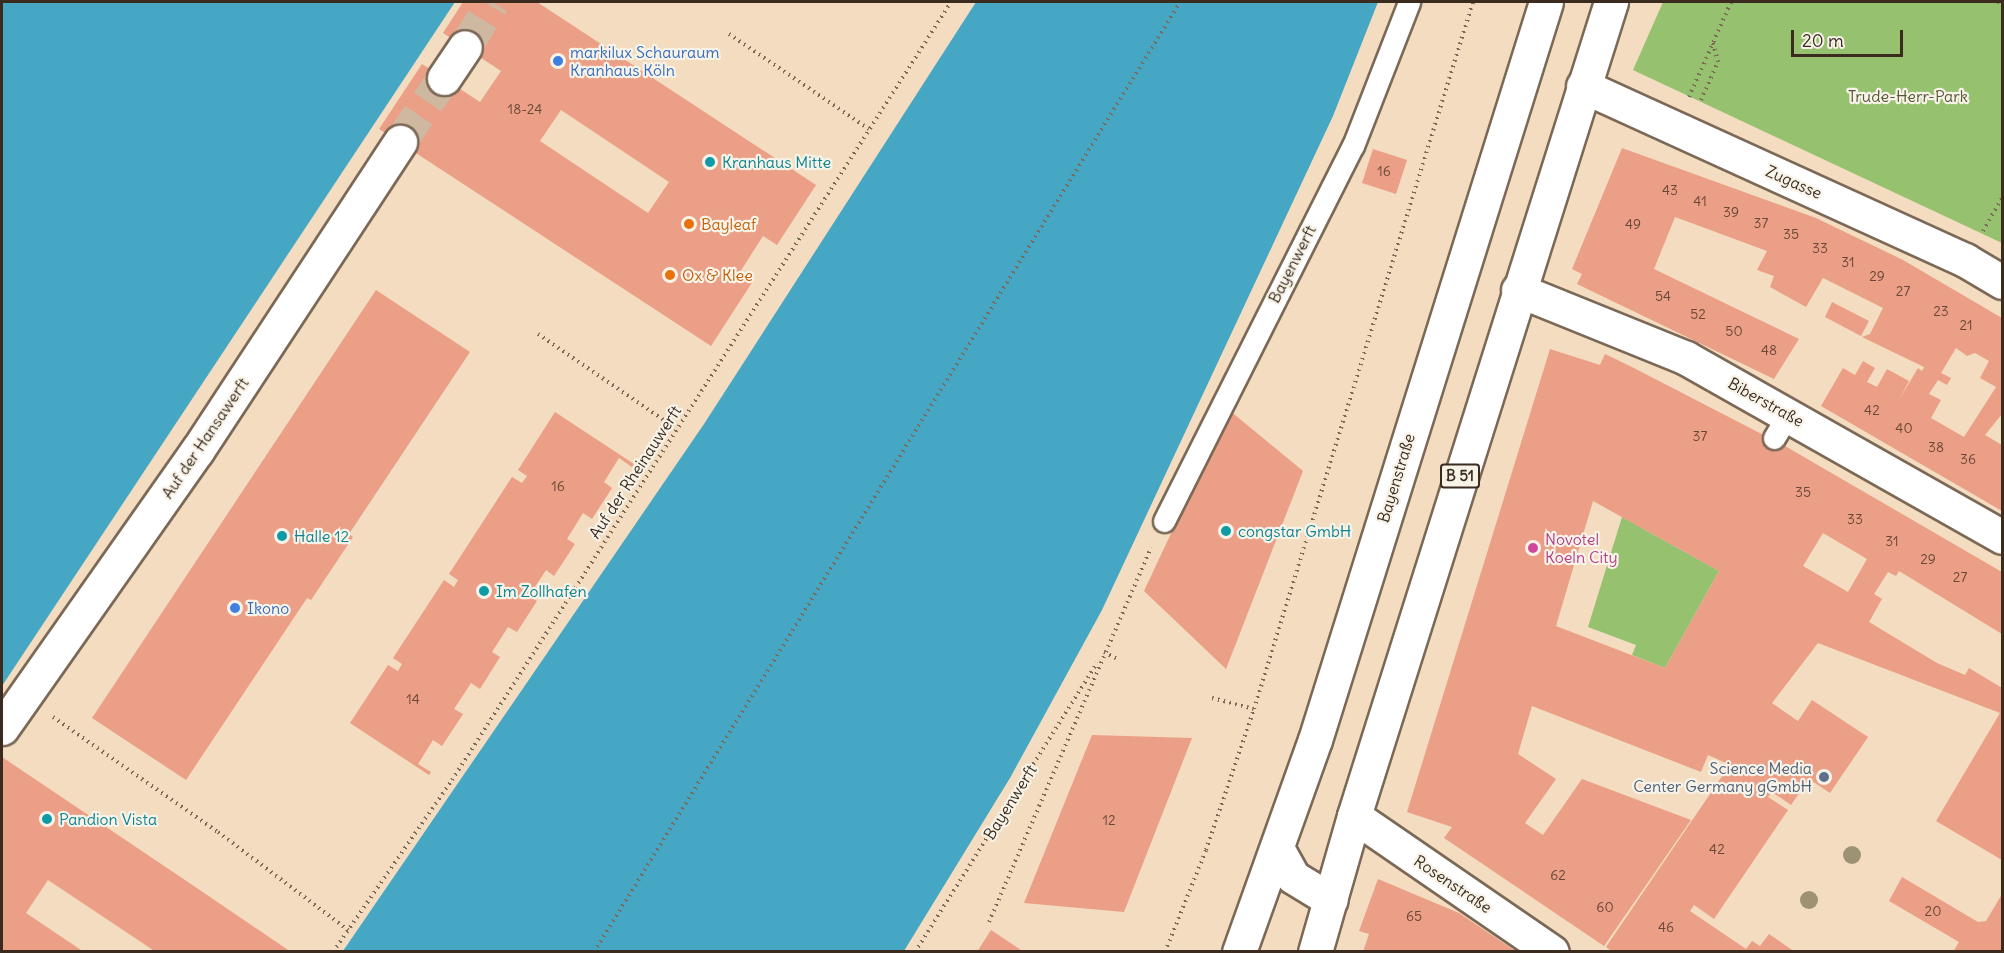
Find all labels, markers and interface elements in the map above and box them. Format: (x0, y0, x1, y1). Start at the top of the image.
scale bar (1794, 18, 1906, 56)
text: 20 m (1802, 29, 1844, 52)
place label: markilux Schauraum Kranhaus Köln (570, 42, 720, 80)
marker: markilux Schauraum Kranhaus Köln (551, 54, 565, 68)
park label: Trude-Herr-Park (1848, 86, 1968, 106)
house number: 18-24 (508, 101, 542, 117)
place label: Kranhaus Mitte (722, 152, 831, 172)
marker: Kranhaus Mitte (703, 155, 717, 169)
street label: Zugasse (1763, 161, 1825, 203)
house number: 16 (1377, 163, 1391, 179)
house number: 43 (1662, 182, 1678, 198)
house number: 41 (1693, 193, 1707, 209)
house number: 39 (1723, 204, 1739, 220)
place label: Bayleaf (701, 214, 756, 234)
house number: 37 (1754, 215, 1768, 231)
house number: 49 (1625, 216, 1641, 232)
marker: Bayleaf (682, 217, 696, 231)
street label: Bayenwerft (1264, 222, 1320, 306)
house number: 35 (1783, 226, 1799, 242)
house number: 33 (1812, 240, 1828, 256)
house number: 31 (1841, 254, 1855, 270)
place label: Ox & Klee (682, 265, 753, 285)
marker: Ox & Klee (663, 268, 677, 282)
house number: 29 (1869, 268, 1885, 284)
house number: 27 (1896, 283, 1910, 299)
house number: 54 (1655, 288, 1671, 304)
house number: 23 (1933, 303, 1949, 319)
house number: 52 (1690, 306, 1706, 322)
house number: 21 (1959, 317, 1973, 333)
house number: 50 (1725, 323, 1743, 339)
house number: 48 (1761, 342, 1777, 358)
street label: Biberstraße (1725, 373, 1807, 431)
street label: Auf der Hansawerft (157, 374, 253, 502)
street label: Auf der Rheinauwerft (585, 402, 685, 542)
house number: 42 (1864, 402, 1880, 418)
house number: 40 (1895, 420, 1913, 436)
house number: 37 (1693, 428, 1707, 444)
street label: Bayenstraße (1373, 431, 1419, 525)
house number: 38 (1928, 439, 1944, 455)
house number: 36 (1960, 451, 1976, 467)
road number: B 51 (1439, 464, 1481, 488)
house number: 16 (551, 478, 565, 494)
house number: 35 (1795, 484, 1811, 500)
house number: 33 (1847, 511, 1863, 527)
place label: congstar GmbH (1238, 521, 1351, 541)
marker: congstar GmbH (1219, 524, 1233, 538)
place label: Halle 12 (294, 526, 349, 546)
marker: Halle 12 (275, 529, 289, 543)
place label: Novotel Koeln City (1545, 529, 1618, 567)
house number: 31 (1885, 533, 1899, 549)
marker: Novotel Koeln City (1526, 541, 1540, 555)
house number: 29 (1920, 551, 1936, 567)
house number: 27 (1953, 569, 1967, 585)
place label: Im Zollhafen (496, 581, 587, 601)
marker: Im Zollhafen (477, 584, 491, 598)
place label: Ikono (247, 598, 289, 618)
marker: Ikono (228, 601, 242, 615)
house number: 14 (406, 691, 420, 707)
place label: Science Media Center Germany gGmbH (1633, 758, 1812, 796)
street label: Bayenwerft (979, 761, 1041, 843)
marker: Science Media Center Germany gGmbH (1817, 770, 1831, 784)
place label: Pandion Vista (59, 809, 157, 829)
marker: Pandion Vista (40, 812, 54, 826)
house number: 12 (1102, 812, 1116, 828)
house number: 42 (1709, 841, 1725, 857)
street label: Rosenstraße (1410, 851, 1496, 917)
house number: 62 (1550, 867, 1566, 883)
house number: 60 (1596, 899, 1614, 915)
house number: 20 (1925, 903, 1941, 919)
house number: 65 (1406, 908, 1422, 924)
house number: 46 (1658, 919, 1674, 935)

